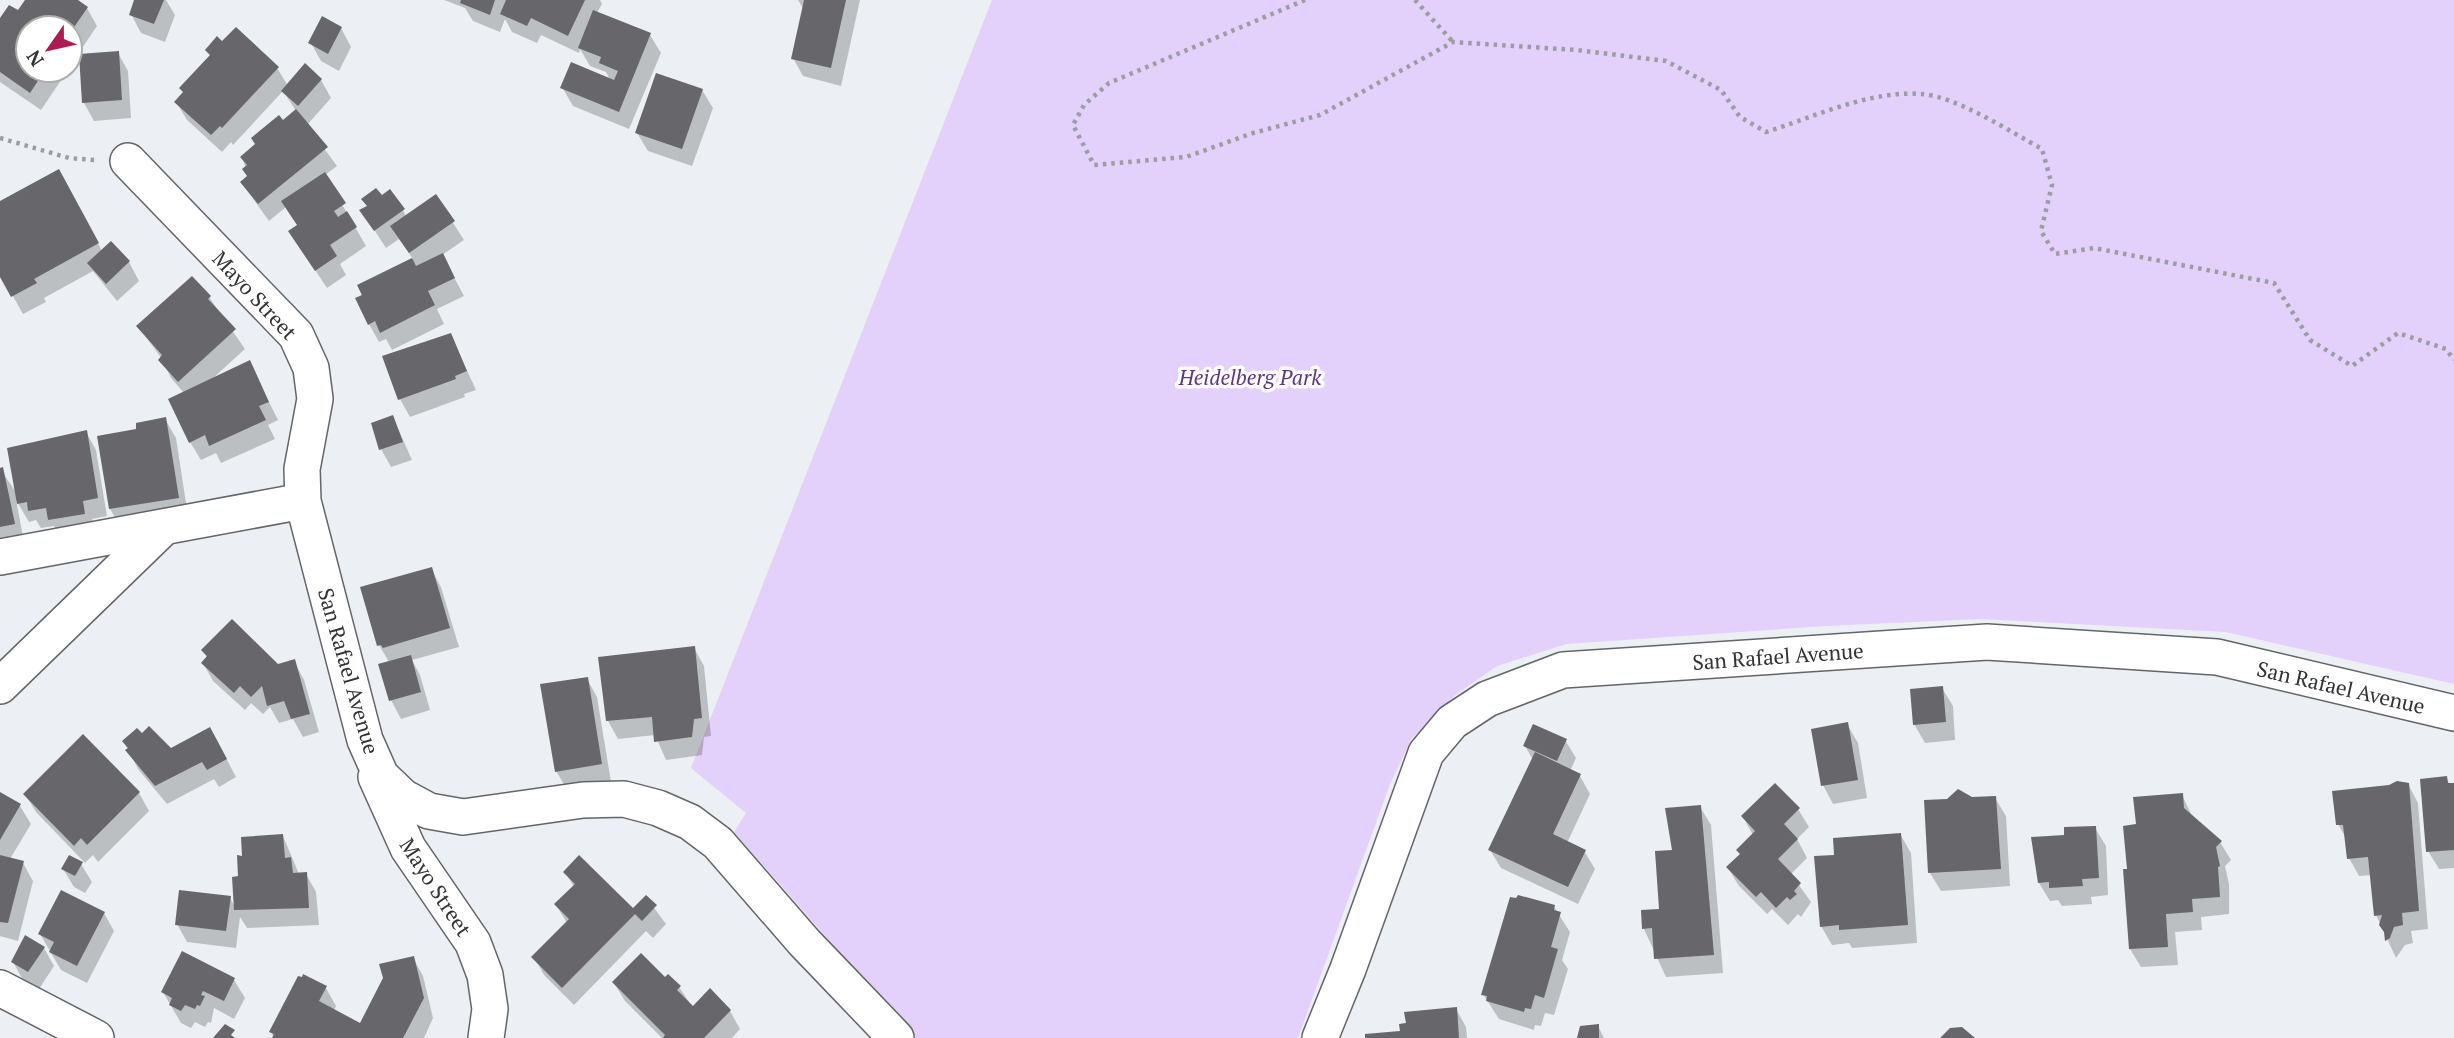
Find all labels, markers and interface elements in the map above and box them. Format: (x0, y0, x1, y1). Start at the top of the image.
north arrow (14, 14, 84, 84)
text: N (20, 45, 49, 72)
street label: Mayo Street (207, 245, 303, 346)
park label: Heidelberg Park (1178, 363, 1322, 391)
street label: San Rafael Avenue (312, 585, 386, 757)
street label: San Rafael Avenue (1691, 636, 1865, 676)
street label: San Rafael Avenue (2254, 654, 2428, 720)
street label: Mayo Street (394, 832, 478, 942)

